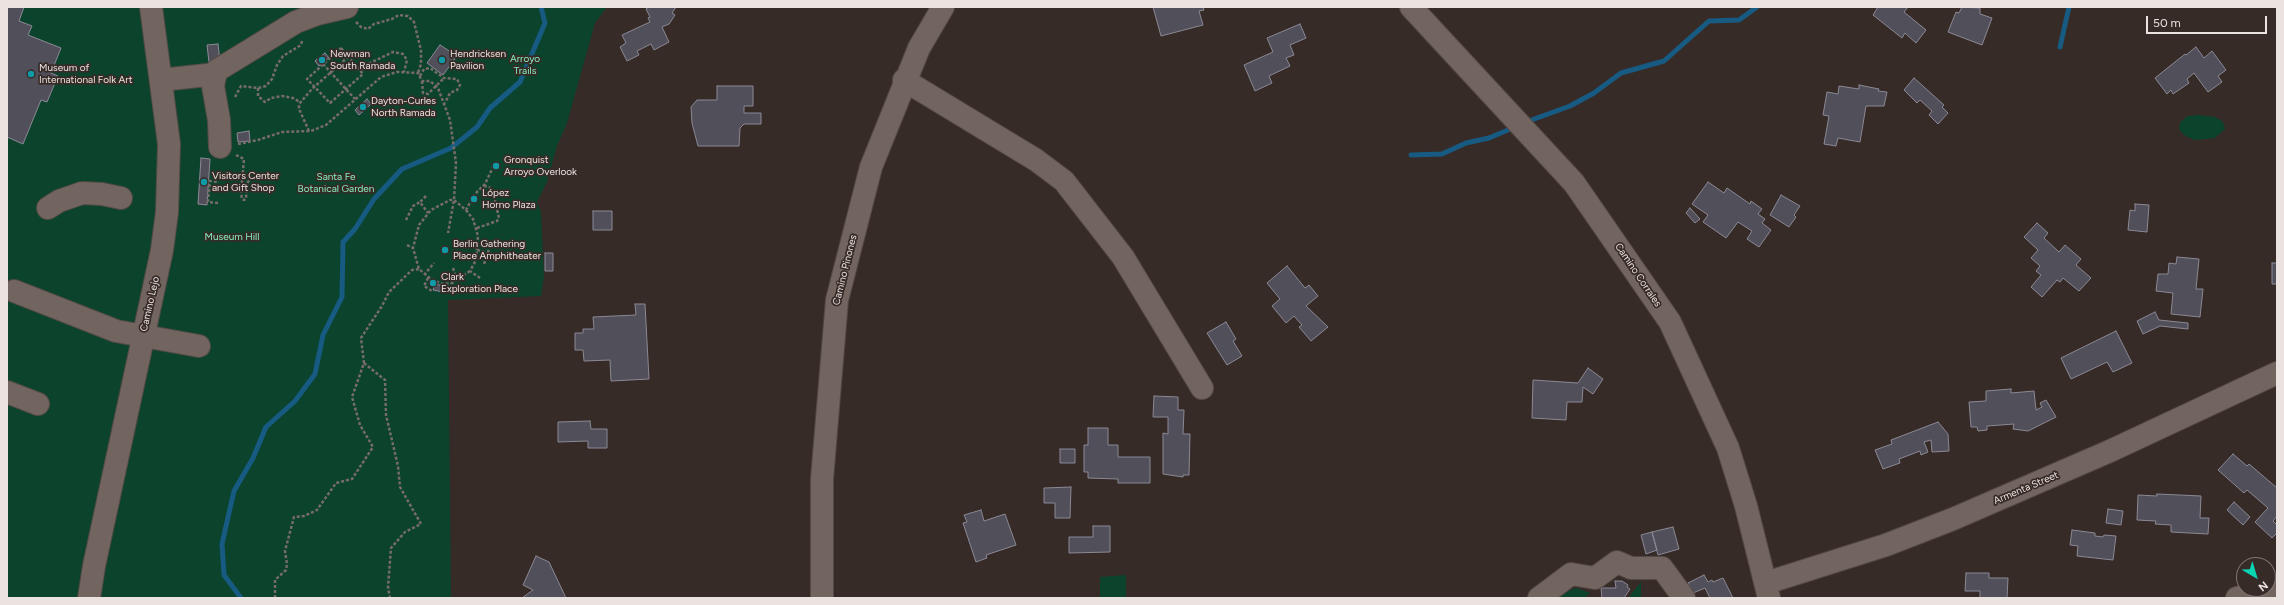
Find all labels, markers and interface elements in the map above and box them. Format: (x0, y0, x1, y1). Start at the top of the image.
scale bar (2148, 8, 2269, 34)
text: 50 m (2153, 16, 2181, 30)
place label: Newman South Ramada (330, 48, 395, 72)
place label: Hendricksen Pavilion (450, 48, 506, 72)
park label: Arroyo Trails (510, 53, 540, 76)
marker: Newman South Ramada (317, 55, 327, 65)
marker: Hendricksen Pavilion (437, 55, 447, 65)
place label: Museum of International Folk Art (39, 62, 132, 86)
marker: Museum of International Folk Art (26, 69, 36, 79)
place label: Dayton-Curles North Ramada (371, 95, 436, 118)
marker: Dayton-Curles North Ramada (358, 102, 368, 112)
place label: Gronquist Arroyo Overlook (504, 154, 577, 178)
marker: Gronquist Arroyo Overlook (491, 161, 501, 171)
place label: Visitors Center and Gift Shop (212, 170, 279, 194)
park label: Santa Fe Botanical Garden (298, 171, 374, 194)
marker: Visitors Center and Gift Shop (199, 177, 209, 187)
place label: López Horno Plaza (482, 187, 536, 210)
marker: López Horno Plaza (469, 194, 479, 204)
park label: Museum Hill (205, 231, 259, 243)
street label: Camino Pinones (830, 234, 860, 306)
place label: Berlin Gathering Place Amphitheater (453, 238, 541, 262)
street label: Camino Corrales (1612, 241, 1664, 309)
marker: Berlin Gathering Place Amphitheater (440, 245, 450, 255)
place label: Clark Exploration Place (441, 271, 518, 294)
street label: Camino Lejo (138, 275, 162, 333)
marker: Clark Exploration Place (428, 278, 438, 288)
street label: Armenta Street (1992, 469, 2060, 507)
north arrow (2236, 557, 2276, 597)
text: N (2256, 578, 2270, 594)

